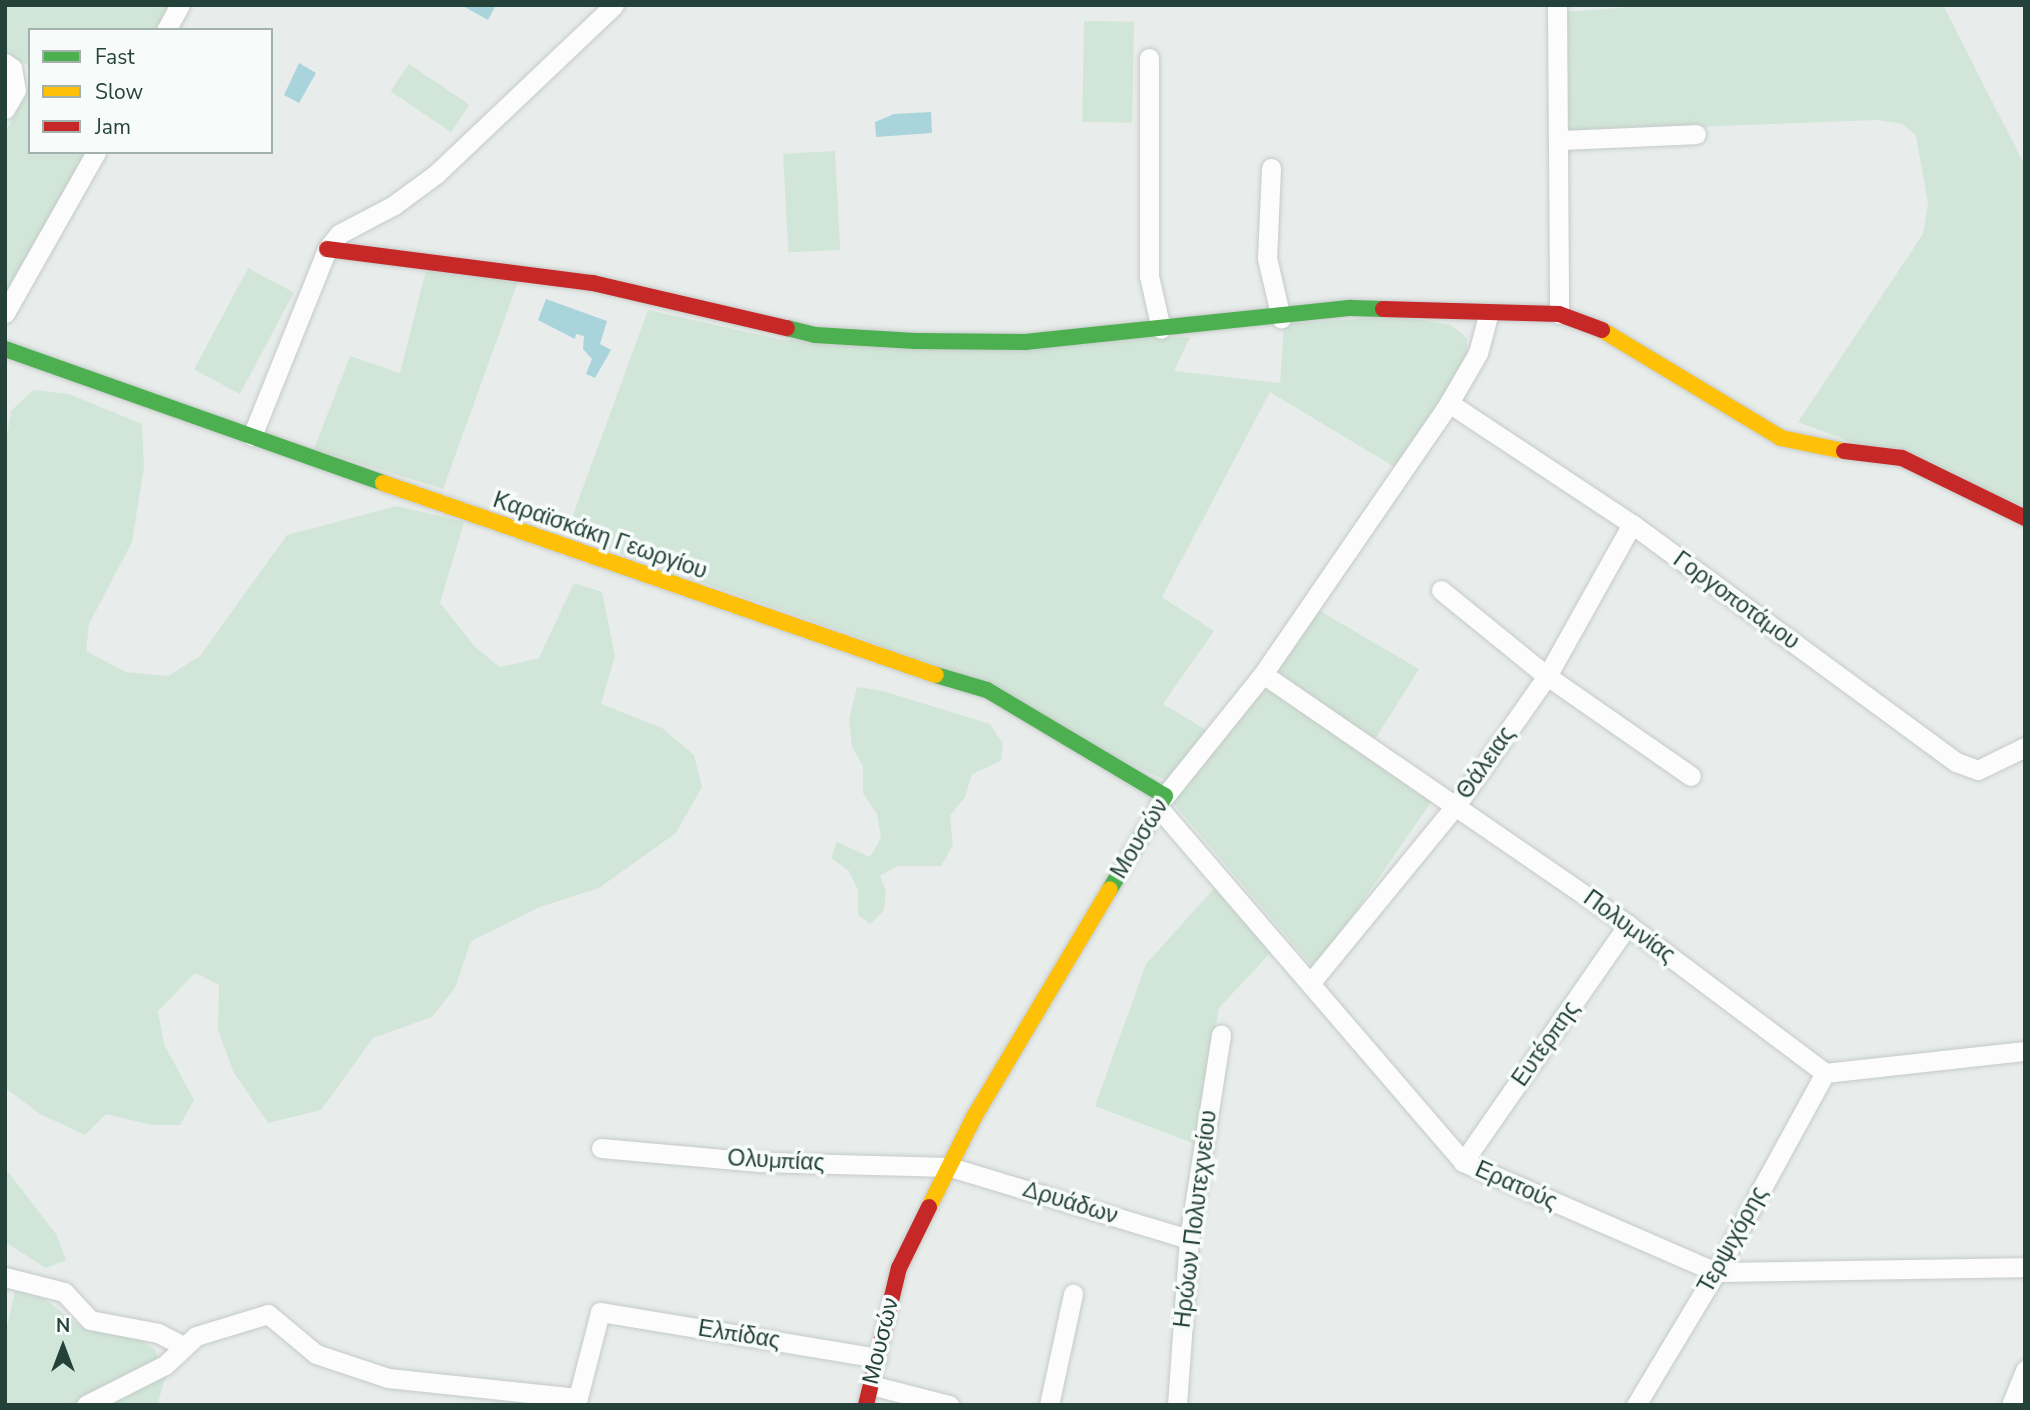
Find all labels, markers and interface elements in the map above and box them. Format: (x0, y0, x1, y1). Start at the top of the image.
legend (28, 28, 273, 154)
text: Fast (95, 43, 135, 71)
text: Slow (95, 78, 143, 106)
text: Jam (95, 113, 131, 141)
street label: Καραϊσκάκη Γεωργίου (489, 486, 711, 586)
street label: Γοργοποτάμου (1668, 546, 1804, 656)
street label: Θάλειας (1451, 721, 1521, 805)
street label: Μουσών (1105, 794, 1175, 884)
street label: Πολυμνίας (1578, 885, 1680, 969)
street label: Ευτέρπης (1507, 996, 1585, 1092)
street label: Ηρώων Πολυτεχνείου (1169, 1109, 1223, 1329)
street label: Ολυμπίας (727, 1145, 825, 1177)
street label: Ερατούς (1471, 1156, 1561, 1216)
street label: Δρυάδων (1019, 1175, 1121, 1231)
street label: Τερψιχόρης (1692, 1182, 1774, 1298)
street label: Μουσών (857, 1295, 905, 1387)
north arrow (28, 1312, 98, 1382)
text: N (56, 1313, 70, 1339)
street label: Ελπίδας (696, 1315, 782, 1355)

